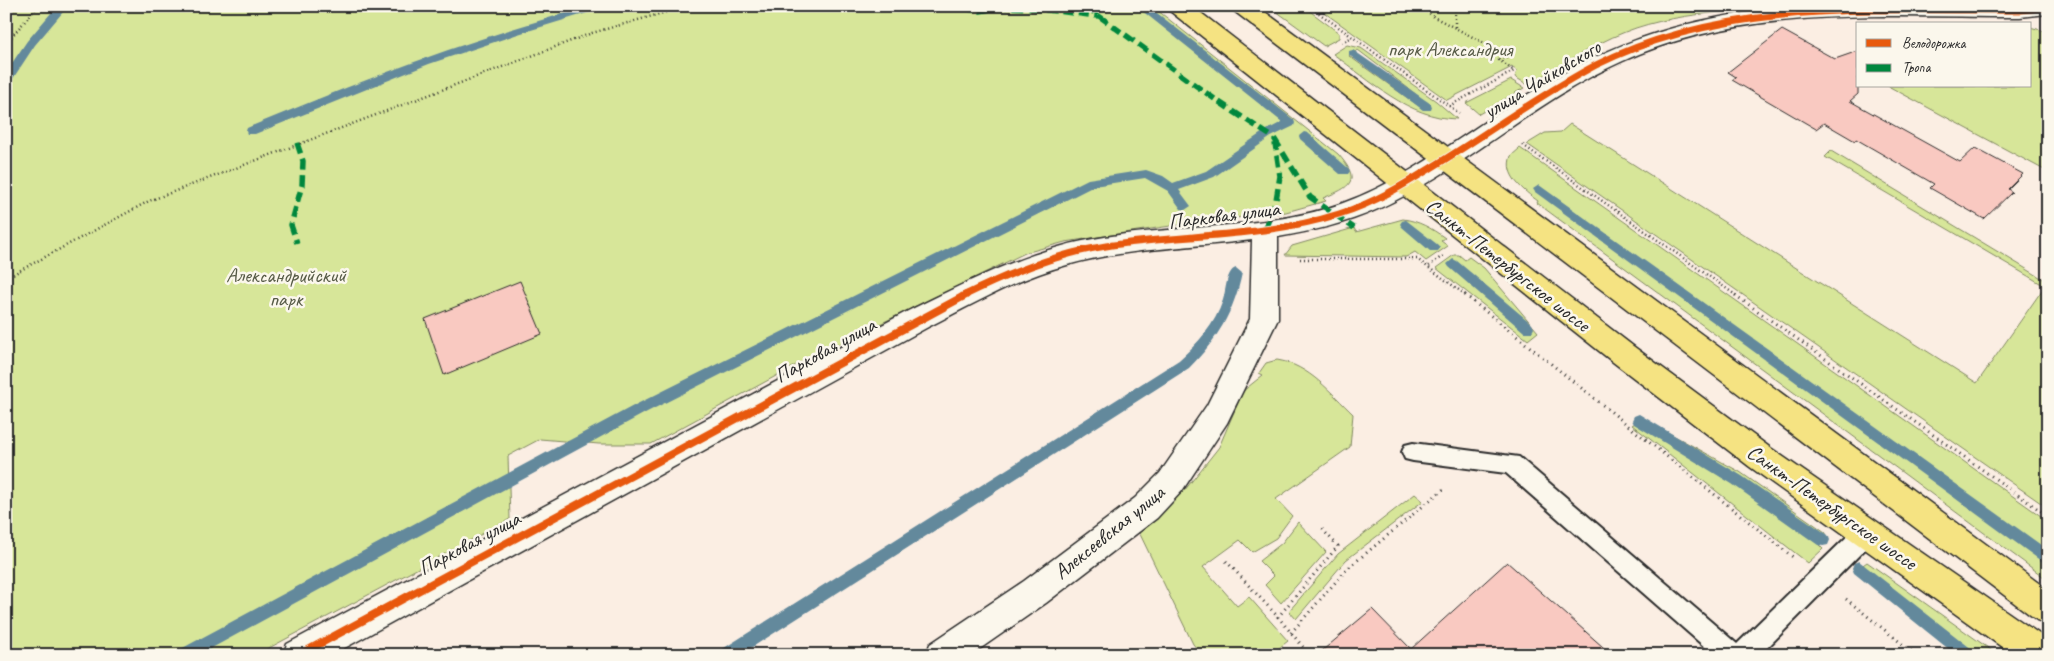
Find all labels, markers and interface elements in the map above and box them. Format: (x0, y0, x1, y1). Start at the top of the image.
legend (1856, 22, 2032, 88)
street label: улица Чайковского (1477, 33, 1607, 125)
text: Велодорожка (1902, 34, 1966, 53)
park label: парк Александрия (1388, 36, 1514, 62)
text: Тропа (1902, 58, 1931, 77)
street label: Санкт-Петербургское шоссе (1421, 193, 1597, 339)
street label: Парковая улица (1167, 195, 1283, 235)
park label: Александрийский парк (226, 262, 347, 312)
street label: Парковая улица (770, 311, 882, 388)
street label: Санкт-Петербургское шоссе (1742, 439, 1924, 577)
street label: Алексеевская улица (1048, 478, 1171, 585)
street label: Парковая улица (414, 504, 526, 581)

